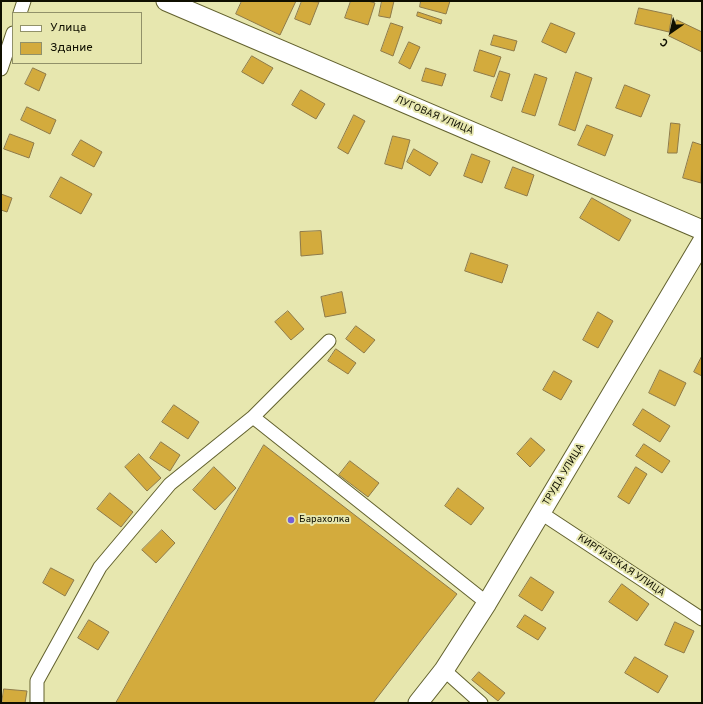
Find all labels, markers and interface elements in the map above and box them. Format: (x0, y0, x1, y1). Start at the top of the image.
legend (12, 12, 142, 64)
north arrow (651, 12, 691, 52)
text: Улица (50, 20, 86, 36)
text: С (657, 34, 671, 50)
text: Здание (50, 40, 93, 56)
street label: ЛУГОВАЯ УЛИЦА (393, 94, 475, 138)
street label: ТРУДА УЛИЦА (541, 442, 587, 508)
place label: Барахолка (299, 514, 350, 526)
marker: Барахолка (286, 515, 296, 525)
street label: КИРГИЗСКАЯ УЛИЦА (575, 532, 667, 600)

